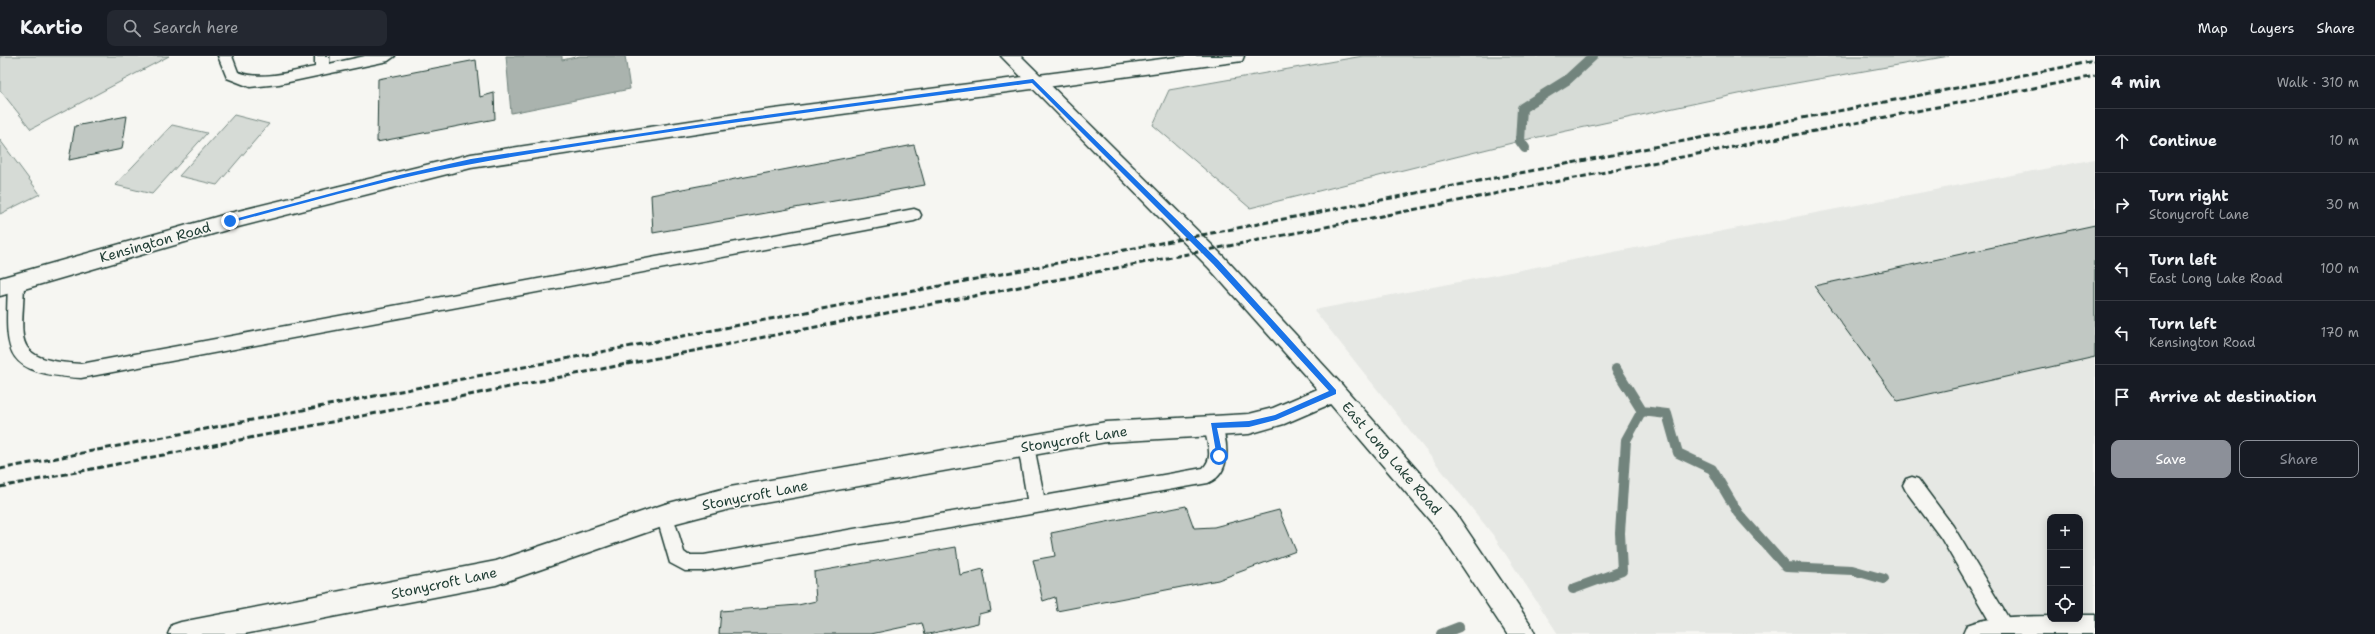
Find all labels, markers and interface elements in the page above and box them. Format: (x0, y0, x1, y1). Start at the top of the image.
search box (107, 10, 387, 46)
text: Kartio (20, 15, 83, 40)
icon: search (121, 17, 143, 39)
text: Search here (153, 18, 239, 38)
text: Map (2198, 19, 2228, 37)
text: Layers (2250, 19, 2294, 37)
text: Share (2316, 19, 2355, 37)
text: 4 min (2111, 71, 2161, 93)
text: Walk · 310 m (2277, 74, 2359, 91)
icon: ahead (2111, 130, 2133, 152)
text: Continue (2149, 131, 2217, 151)
text: 10 m (2329, 132, 2359, 149)
text: Turn right (2149, 186, 2229, 206)
icon: right (2111, 194, 2133, 216)
text: 30 m (2325, 196, 2359, 213)
text: Stonycroft Lane (2149, 206, 2249, 223)
route end (221, 212, 239, 230)
street label: Kensington Road (97, 218, 213, 266)
text: Turn left (2149, 250, 2217, 270)
icon: left (2111, 258, 2133, 280)
text: 100 m (2320, 260, 2359, 277)
text: East Long Lake Road (2149, 270, 2283, 287)
text: Turn left (2149, 314, 2217, 334)
icon: left (2111, 322, 2133, 344)
text: 170 m (2321, 324, 2359, 341)
text: Kensington Road (2149, 334, 2256, 351)
icon: arrive (2111, 386, 2133, 408)
text: Arrive at destination (2149, 387, 2317, 407)
street label: East Long Lake Road (1338, 398, 1446, 518)
street label: Stonycroft Lane (1019, 422, 1129, 456)
button: Save (2111, 440, 2231, 478)
button: Share (2239, 440, 2359, 478)
route start (1210, 447, 1228, 465)
street label: Stonycroft Lane (700, 476, 810, 514)
map controls (2047, 514, 2083, 622)
button: + (2047, 514, 2083, 550)
button: − (2047, 550, 2083, 586)
street label: Stonycroft Lane (389, 563, 499, 603)
button: locate (2047, 586, 2083, 622)

